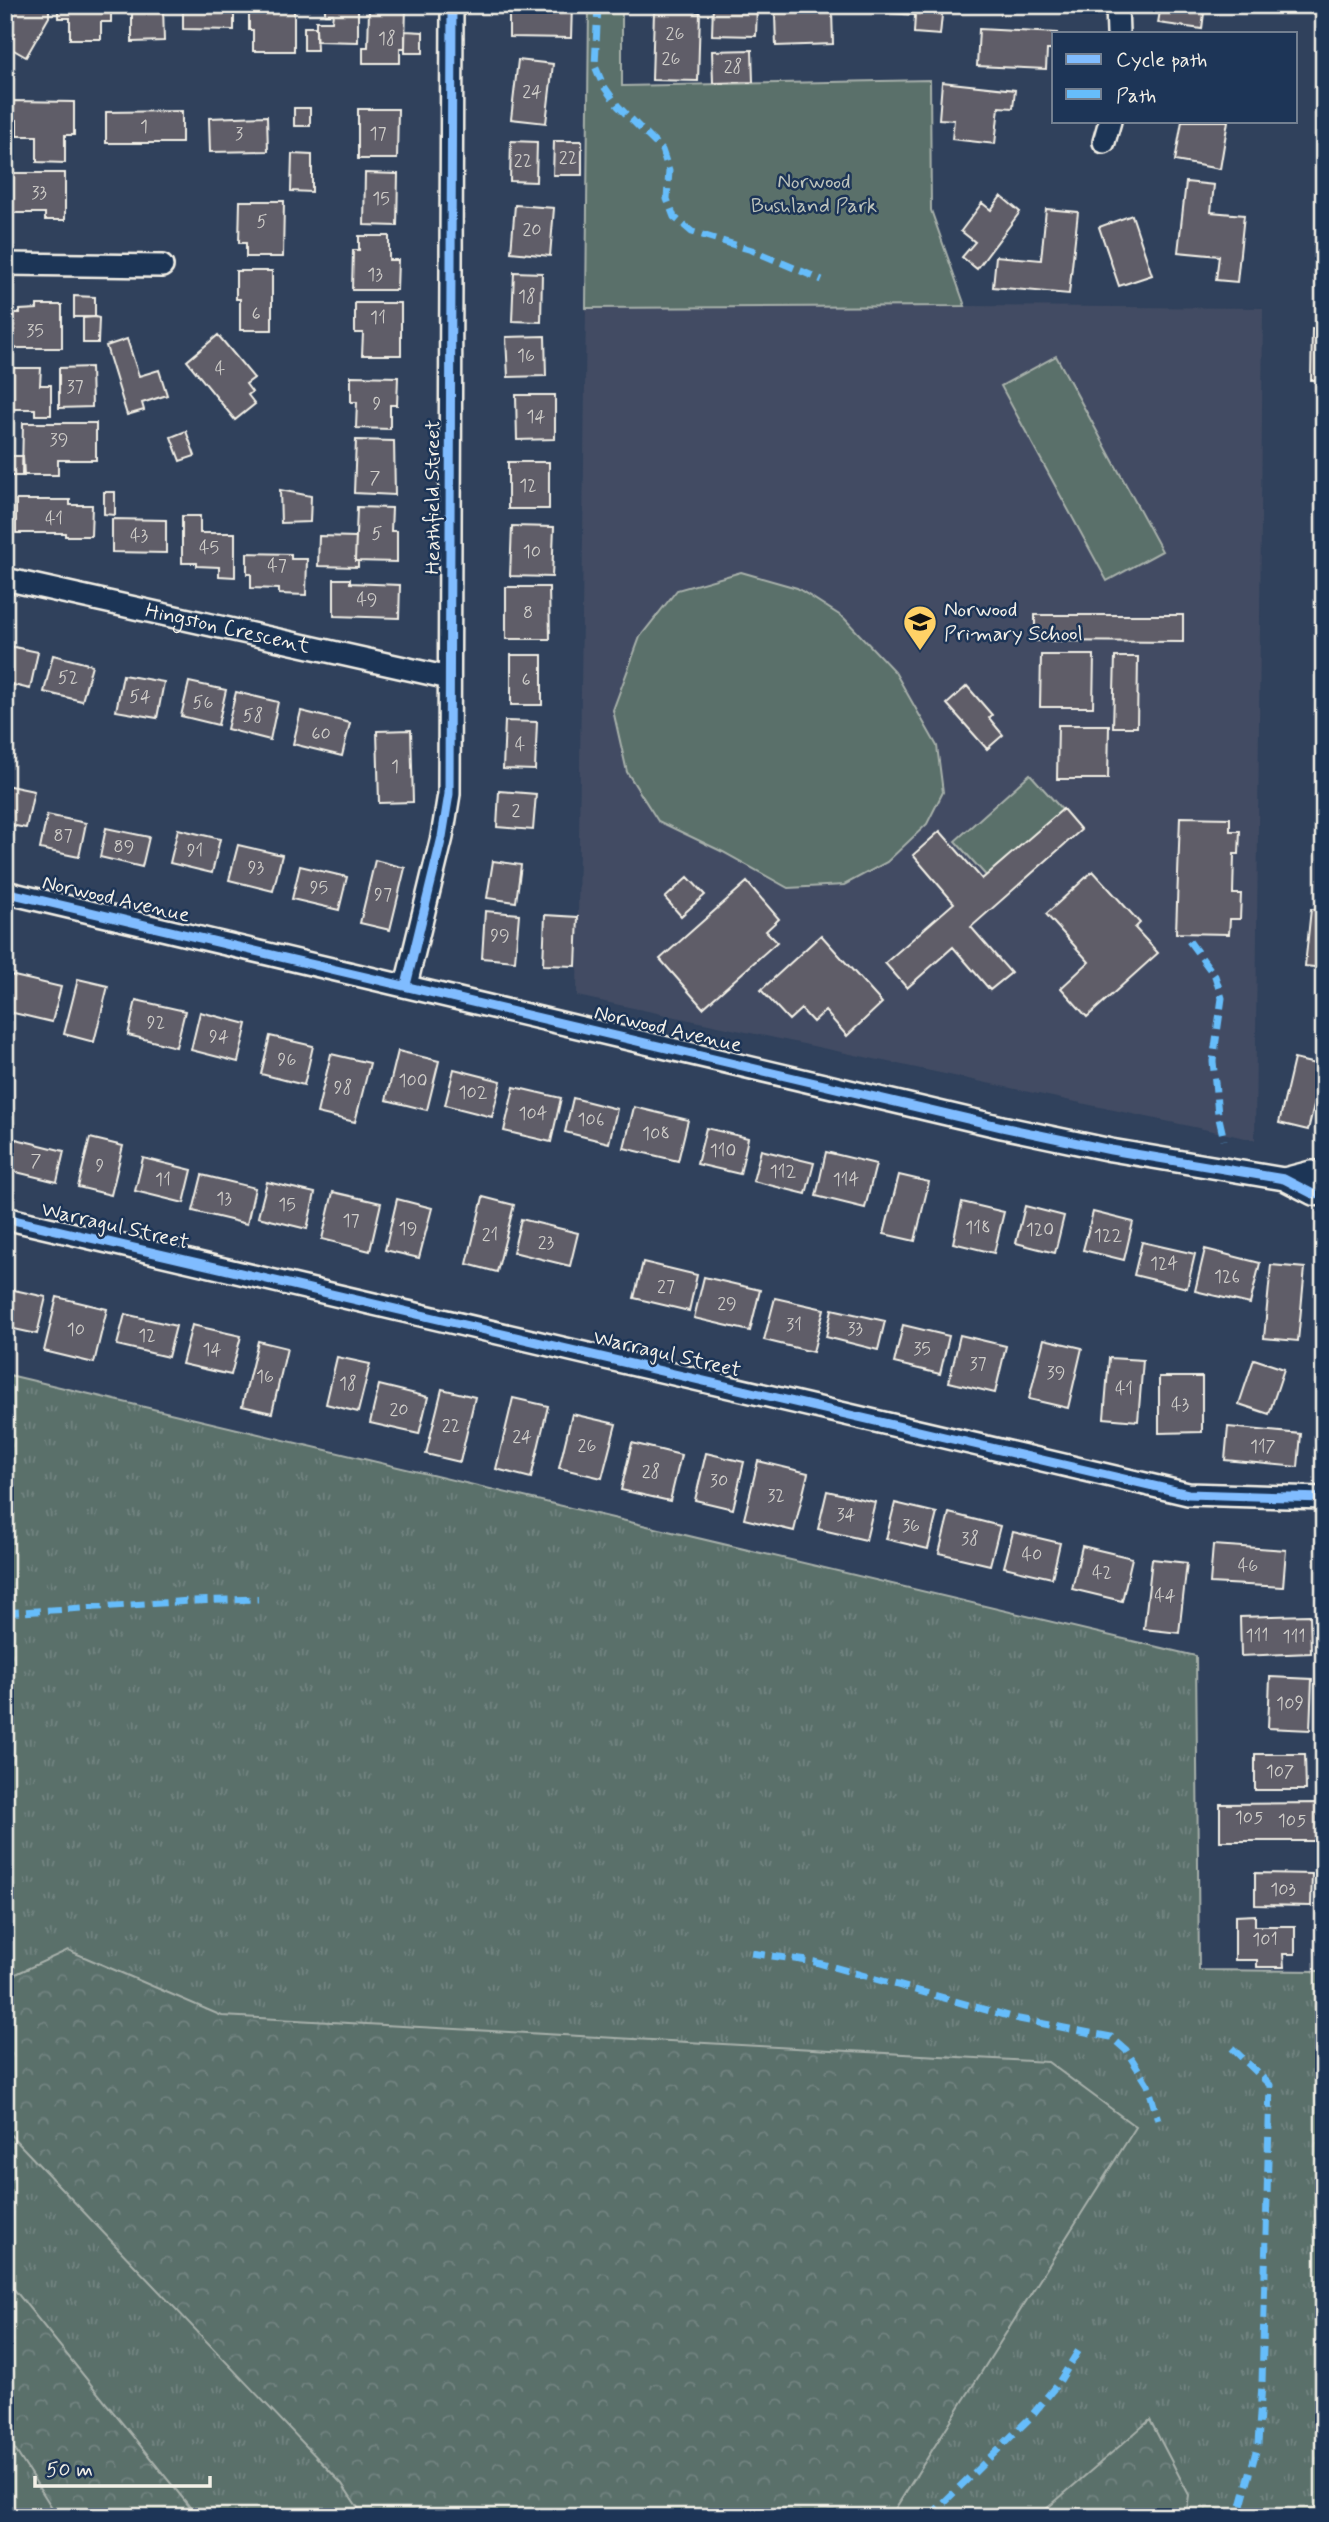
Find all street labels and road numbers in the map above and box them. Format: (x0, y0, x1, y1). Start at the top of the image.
street label: Heathfield Street (419, 419, 447, 574)
street label: Hingston Crescent (143, 597, 313, 661)
street label: Norwood Avenue (39, 868, 193, 930)
street label: Norwood Avenue (591, 998, 745, 1060)
street label: Warragul Street (38, 1195, 192, 1257)
street label: Warragul Street (590, 1323, 744, 1385)

